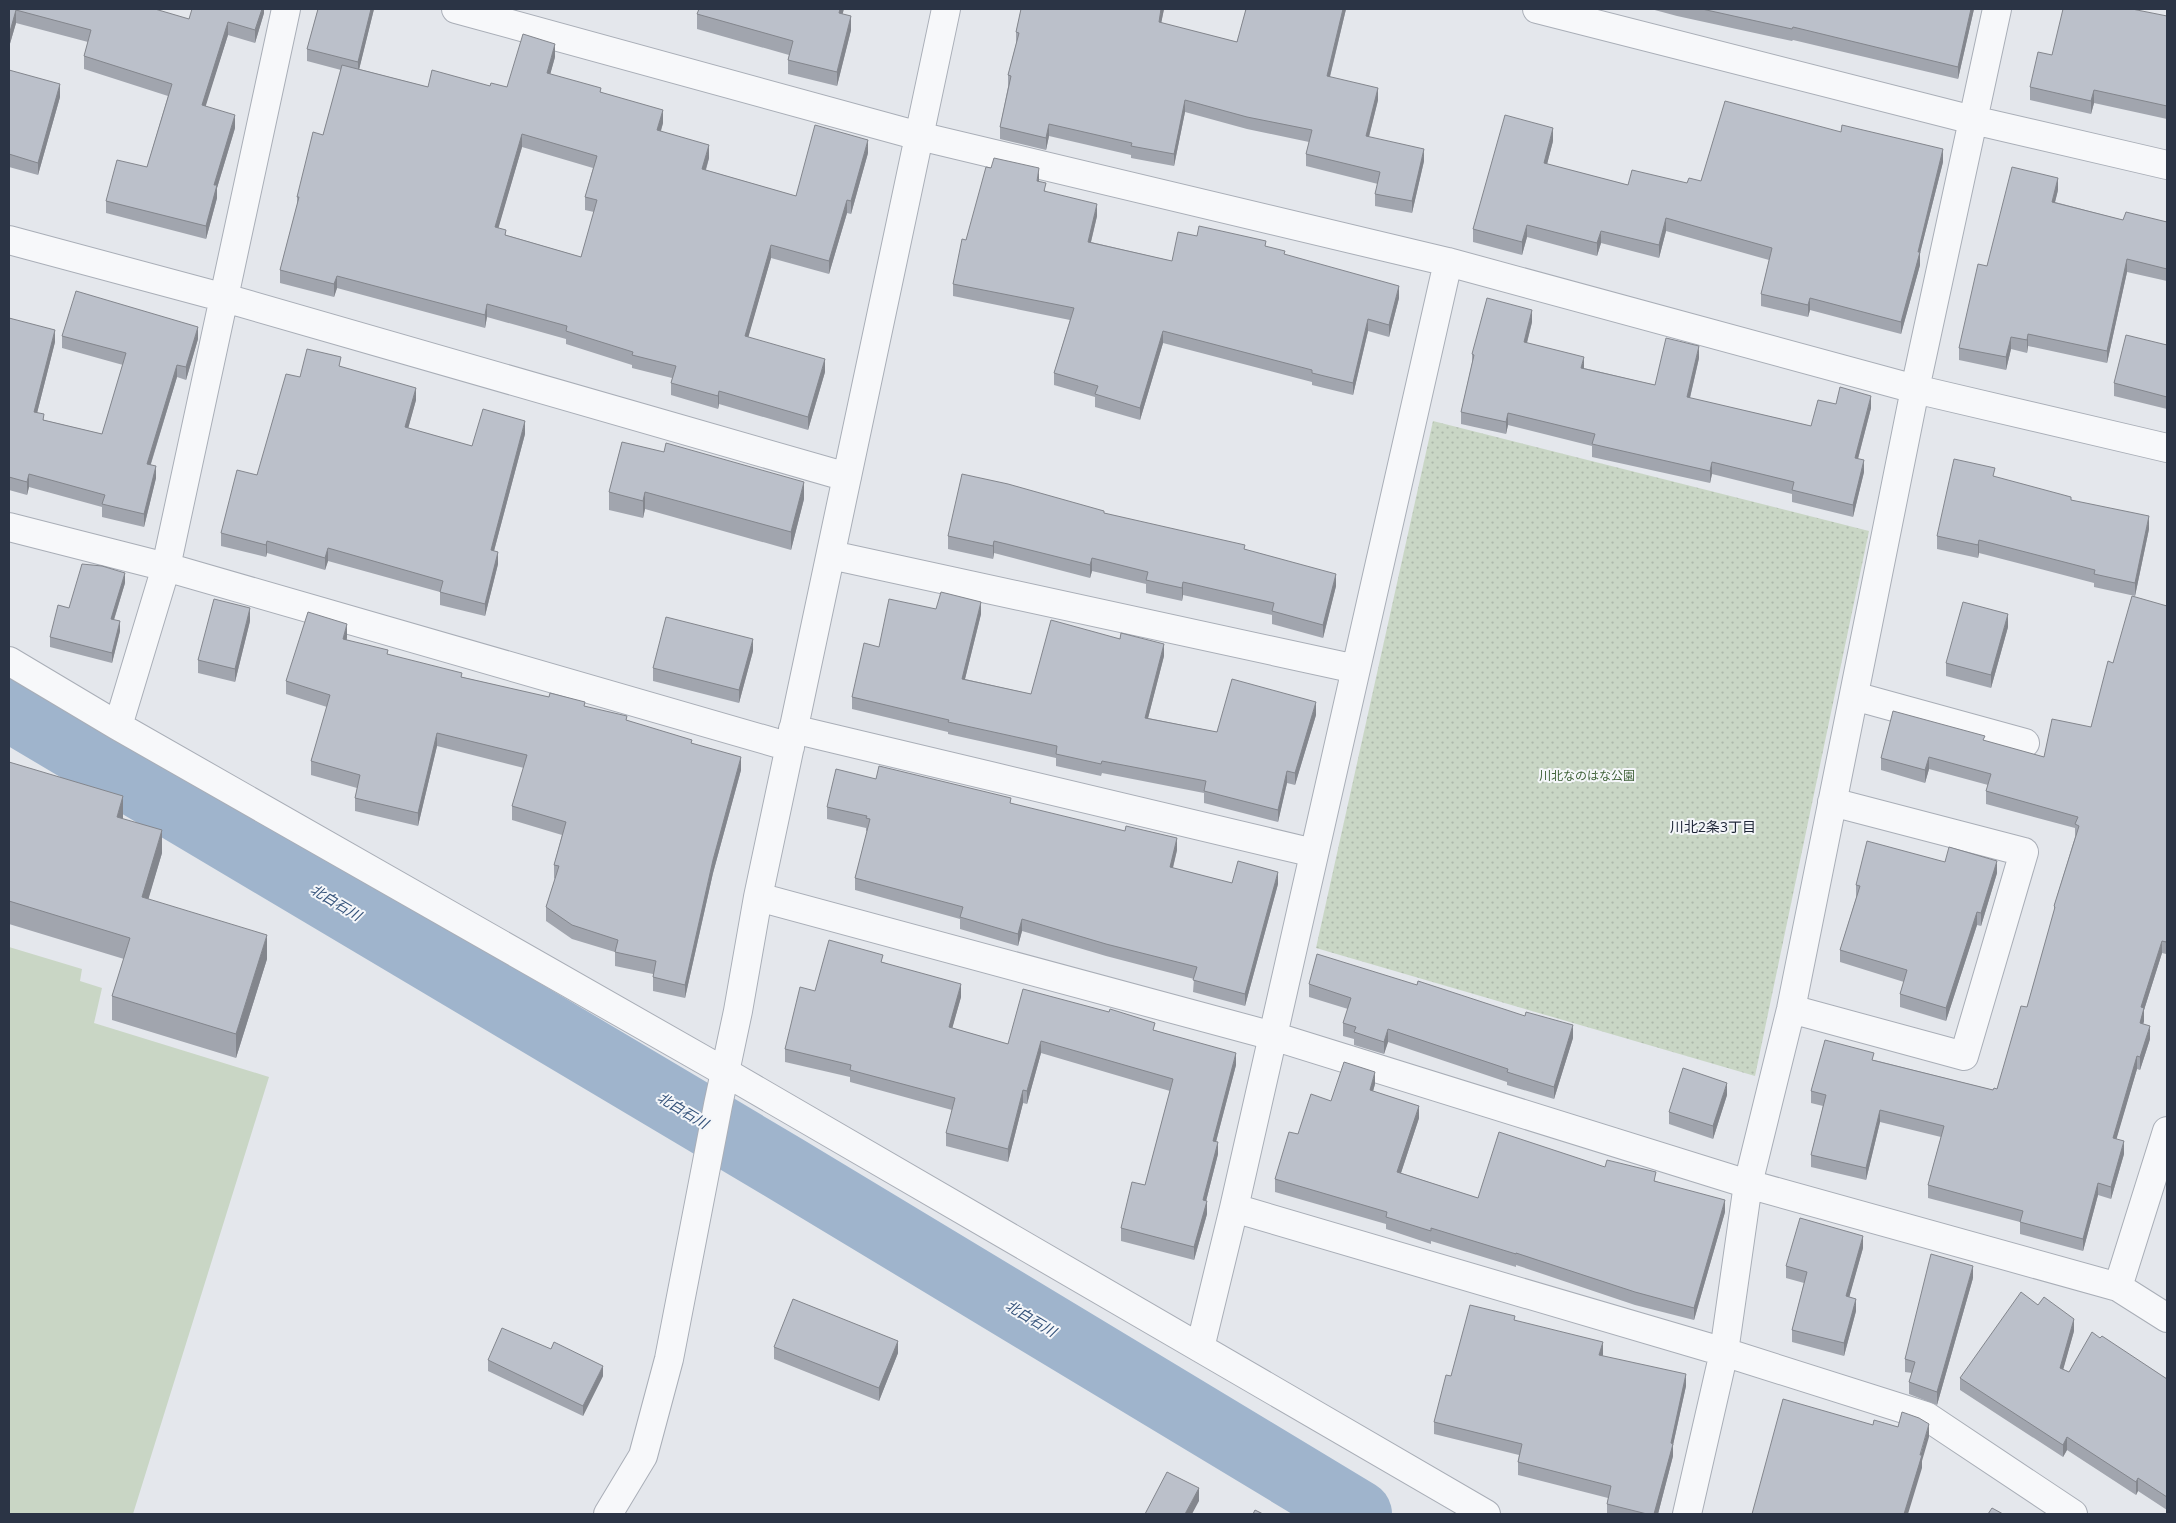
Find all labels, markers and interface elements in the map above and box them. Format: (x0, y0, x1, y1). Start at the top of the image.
park label: 川北なのはな公園 (1539, 767, 1635, 784)
district label: 川北2条3丁目 (1670, 817, 1756, 836)
water label: 北白石川 (307, 879, 367, 926)
water label: 北白石川 (654, 1087, 714, 1134)
water label: 北白石川 (1002, 1295, 1062, 1342)

